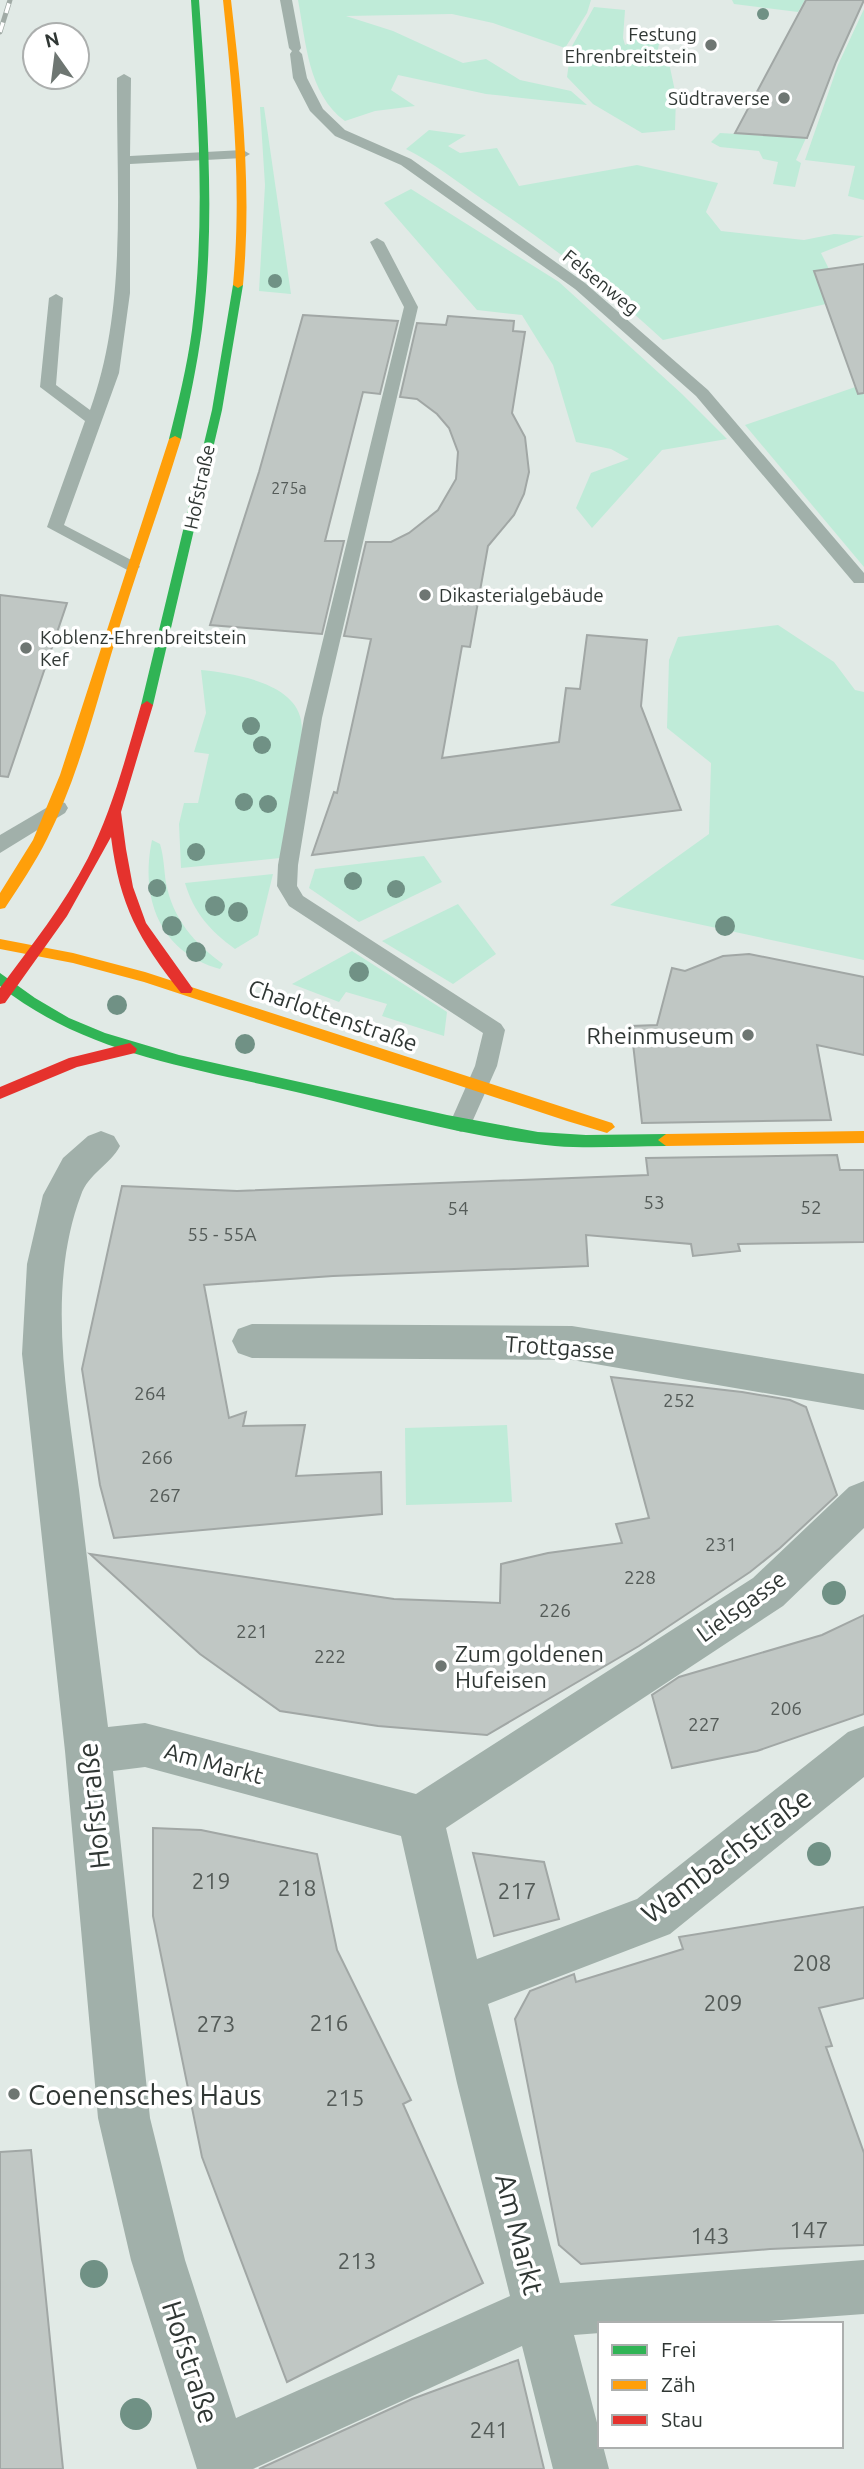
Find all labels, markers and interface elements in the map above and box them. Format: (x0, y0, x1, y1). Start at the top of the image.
north arrow (21, 21, 91, 91)
place label: Festung Ehrenbreitstein (564, 23, 697, 67)
text: N (42, 27, 61, 52)
marker: Festung Ehrenbreitstein (703, 37, 719, 53)
place label: Südtraverse (668, 87, 770, 109)
marker: Südtraverse (776, 90, 792, 106)
street label: Felsenweg (559, 245, 643, 319)
street label: Hofstraße (179, 443, 219, 531)
house number: 275a (271, 479, 307, 497)
place label: Dikasterialgebäude (439, 584, 604, 606)
marker: Dikasterialgebäude (417, 587, 433, 603)
place label: Koblenz-Ehrenbreitstein Kef (40, 626, 247, 670)
marker: Koblenz-Ehrenbreitstein Kef (18, 640, 34, 656)
street label: Charlottenstraße (245, 974, 421, 1056)
place label: Rheinmuseum (586, 1023, 734, 1048)
marker: Rheinmuseum (740, 1027, 756, 1043)
house number: 53 (643, 1191, 665, 1213)
house number: 52 (800, 1196, 822, 1218)
house number: 54 (447, 1197, 469, 1219)
house number: 55 - 55A (187, 1223, 257, 1245)
street label: Trottgasse (504, 1331, 616, 1363)
house number: 264 (134, 1382, 166, 1404)
house number: 252 (663, 1389, 695, 1411)
house number: 266 (141, 1446, 173, 1468)
house number: 267 (149, 1484, 181, 1506)
house number: 231 (705, 1533, 737, 1555)
street label: Lielsgasse (692, 1565, 790, 1647)
house number: 228 (624, 1566, 656, 1588)
house number: 226 (539, 1599, 571, 1621)
house number: 221 (236, 1620, 268, 1642)
place label: Zum goldenen Hufeisen (455, 1641, 604, 1692)
house number: 222 (314, 1645, 346, 1667)
marker: Zum goldenen Hufeisen (433, 1658, 449, 1674)
house number: 206 (770, 1697, 802, 1719)
house number: 227 (688, 1713, 720, 1735)
street label: Am Markt (162, 1738, 266, 1788)
street label: Hofstraße (71, 1741, 115, 1871)
street label: Wambachstraße (635, 1781, 817, 1929)
house number: 219 (192, 1868, 230, 1893)
house number: 218 (278, 1875, 316, 1900)
house number: 217 (498, 1878, 536, 1903)
house number: 208 (793, 1950, 831, 1975)
house number: 209 (704, 1990, 742, 2015)
house number: 216 (310, 2010, 348, 2035)
house number: 273 (197, 2011, 235, 2036)
place label: Coenensches Haus (28, 2079, 262, 2110)
house number: 215 (326, 2085, 364, 2110)
marker: Coenensches Haus (6, 2086, 22, 2102)
street label: Am Markt (490, 2170, 550, 2298)
house number: 147 (790, 2217, 828, 2242)
house number: 143 (691, 2223, 729, 2248)
house number: 213 (338, 2248, 376, 2273)
street label: Hofstraße (157, 2297, 225, 2427)
legend (598, 2322, 843, 2448)
text: Frei (661, 2337, 696, 2361)
text: Zäh (661, 2372, 696, 2396)
text: Stau (661, 2407, 703, 2431)
house number: 241 (470, 2417, 508, 2442)

